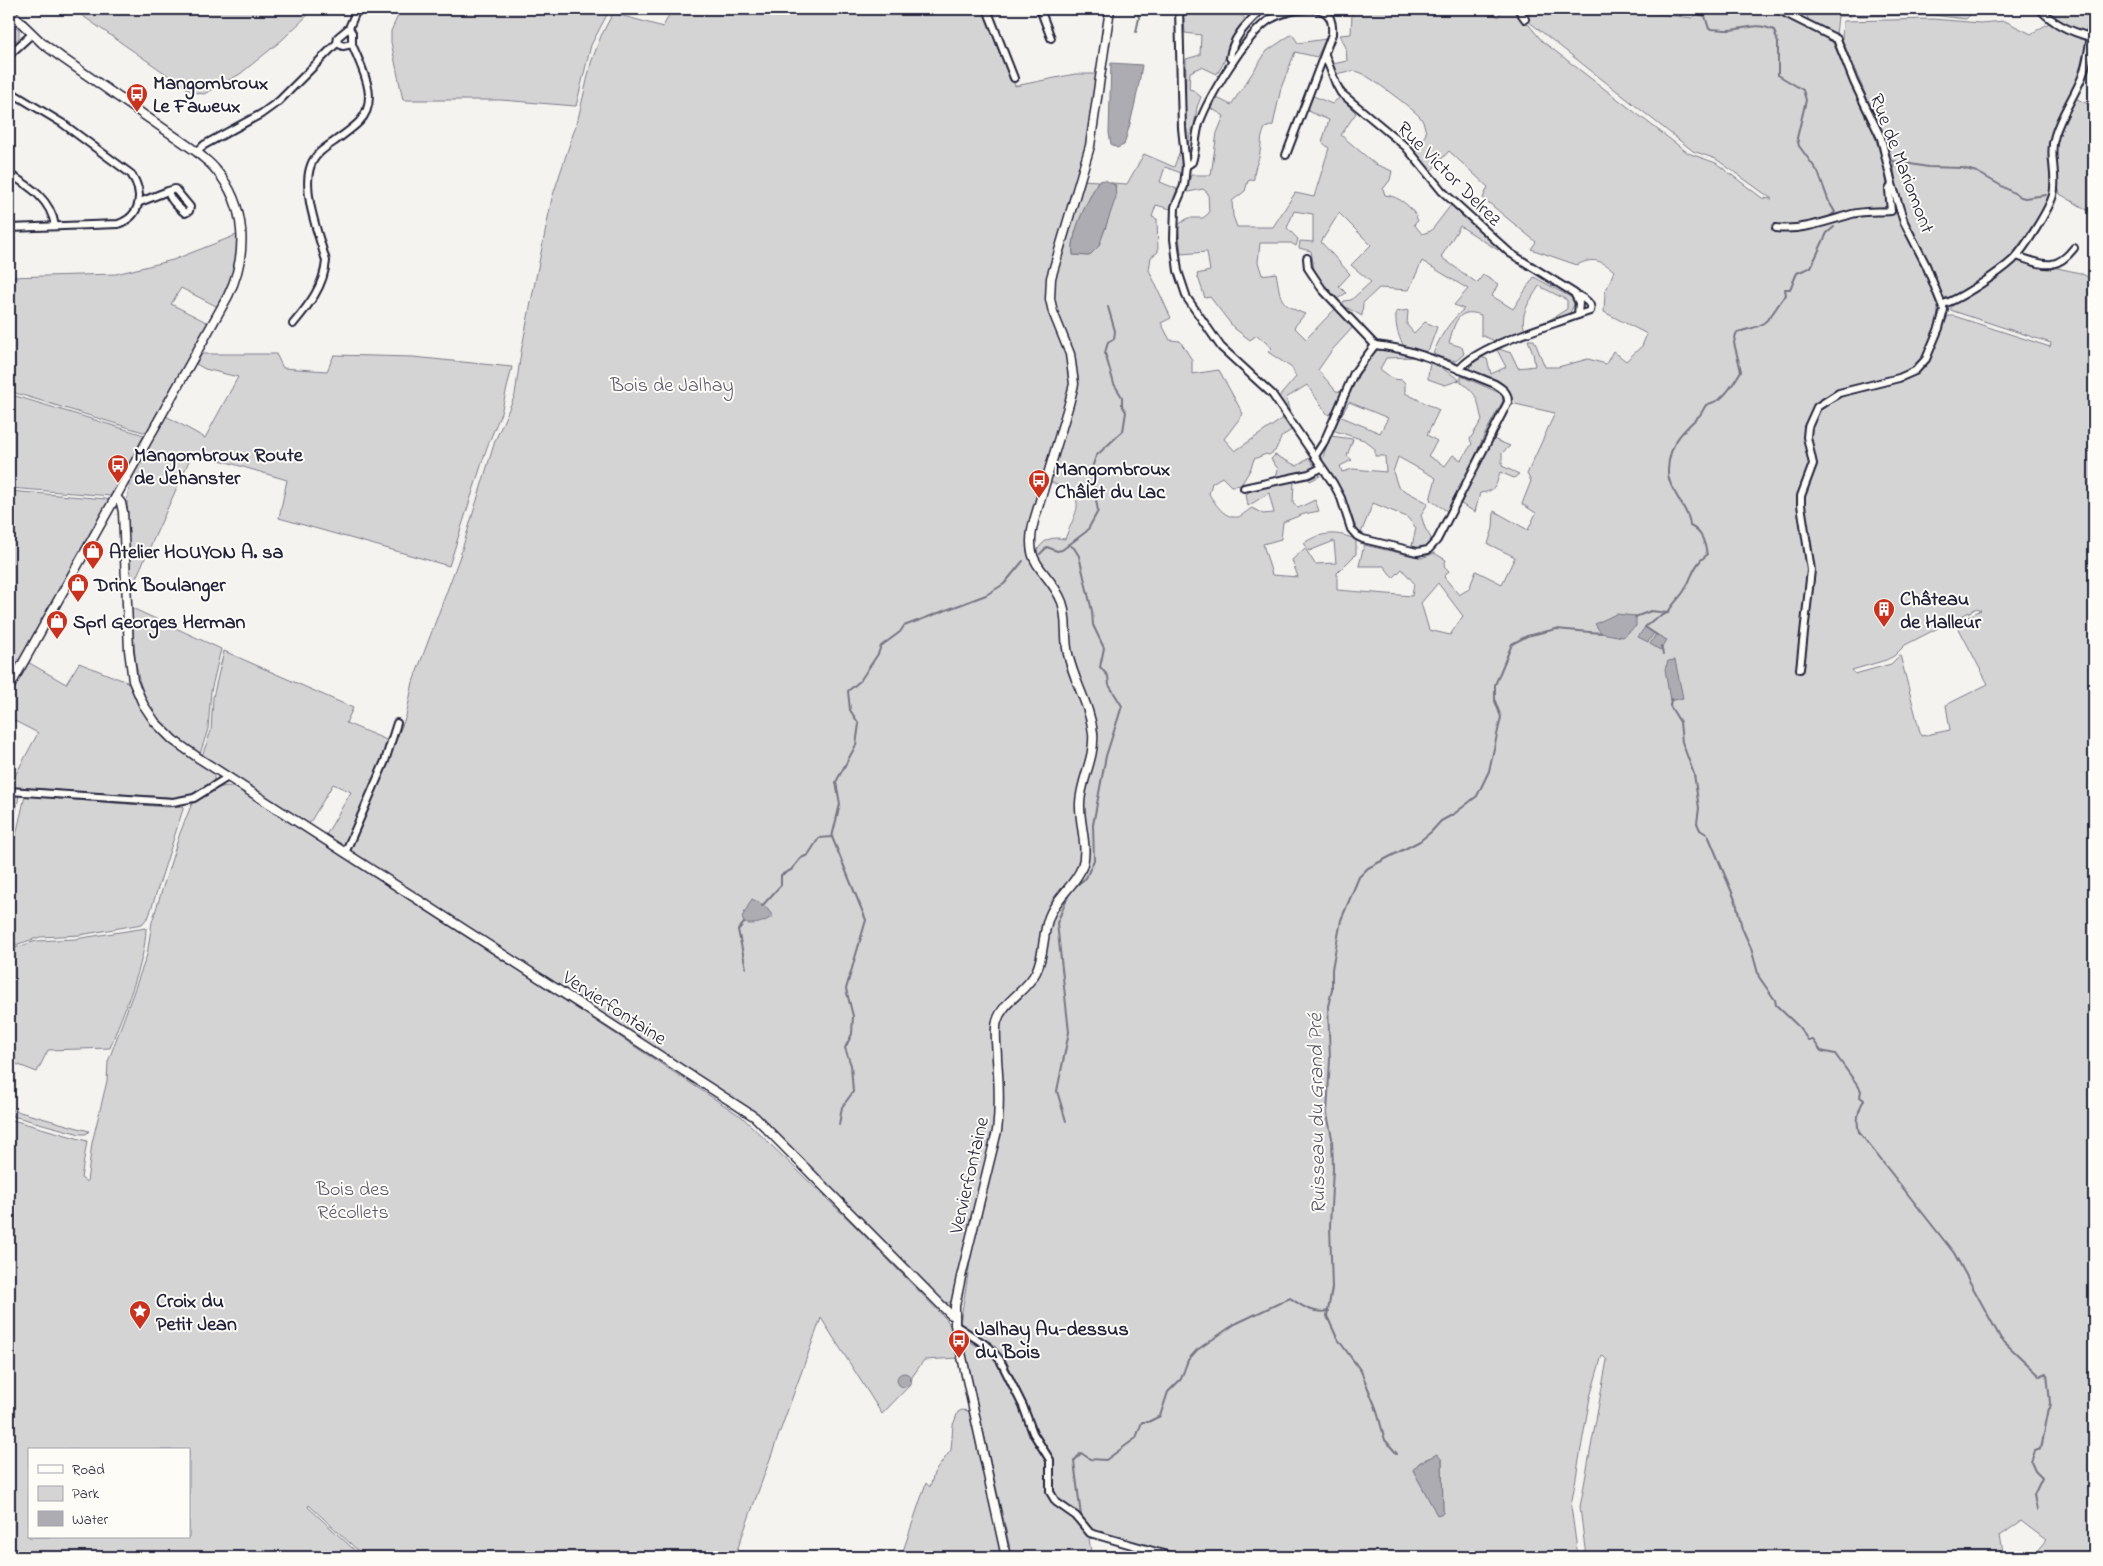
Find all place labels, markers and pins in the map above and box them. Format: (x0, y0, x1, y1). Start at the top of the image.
place label: Mangombroux Le Faweux (153, 70, 268, 122)
bus stop icon: Mangombroux Le Faweux (125, 82, 149, 113)
place label: Mangombroux Route de Jehanster (134, 442, 304, 494)
bus stop icon: Mangombroux Route de Jehanster (106, 453, 130, 484)
place label: Mangombroux Châlet du Lac (1055, 456, 1170, 508)
bus stop icon: Mangombroux Châlet du Lac (1027, 468, 1051, 499)
shop icon: Atelier HOUYON A. sa (81, 539, 105, 570)
place label: Atelier HOUYON A. sa (109, 539, 284, 568)
shop icon: Drink Boulanger (66, 572, 90, 603)
place label: Drink Boulanger (93, 572, 226, 602)
place label: Château de Halleur (1900, 586, 1982, 638)
building icon: Château de Halleur (1872, 597, 1896, 628)
shop icon: Sprl Georges Herman (45, 609, 69, 640)
place label: Sprl Georges Herman (73, 609, 246, 639)
place label: Croix du Petit Jean (156, 1288, 237, 1340)
place icon: Croix du Petit Jean (128, 1299, 152, 1330)
place label: Jalhay Au-dessus du Bois (975, 1316, 1129, 1368)
bus stop icon: Jalhay Au-dessus du Bois (947, 1328, 971, 1359)

